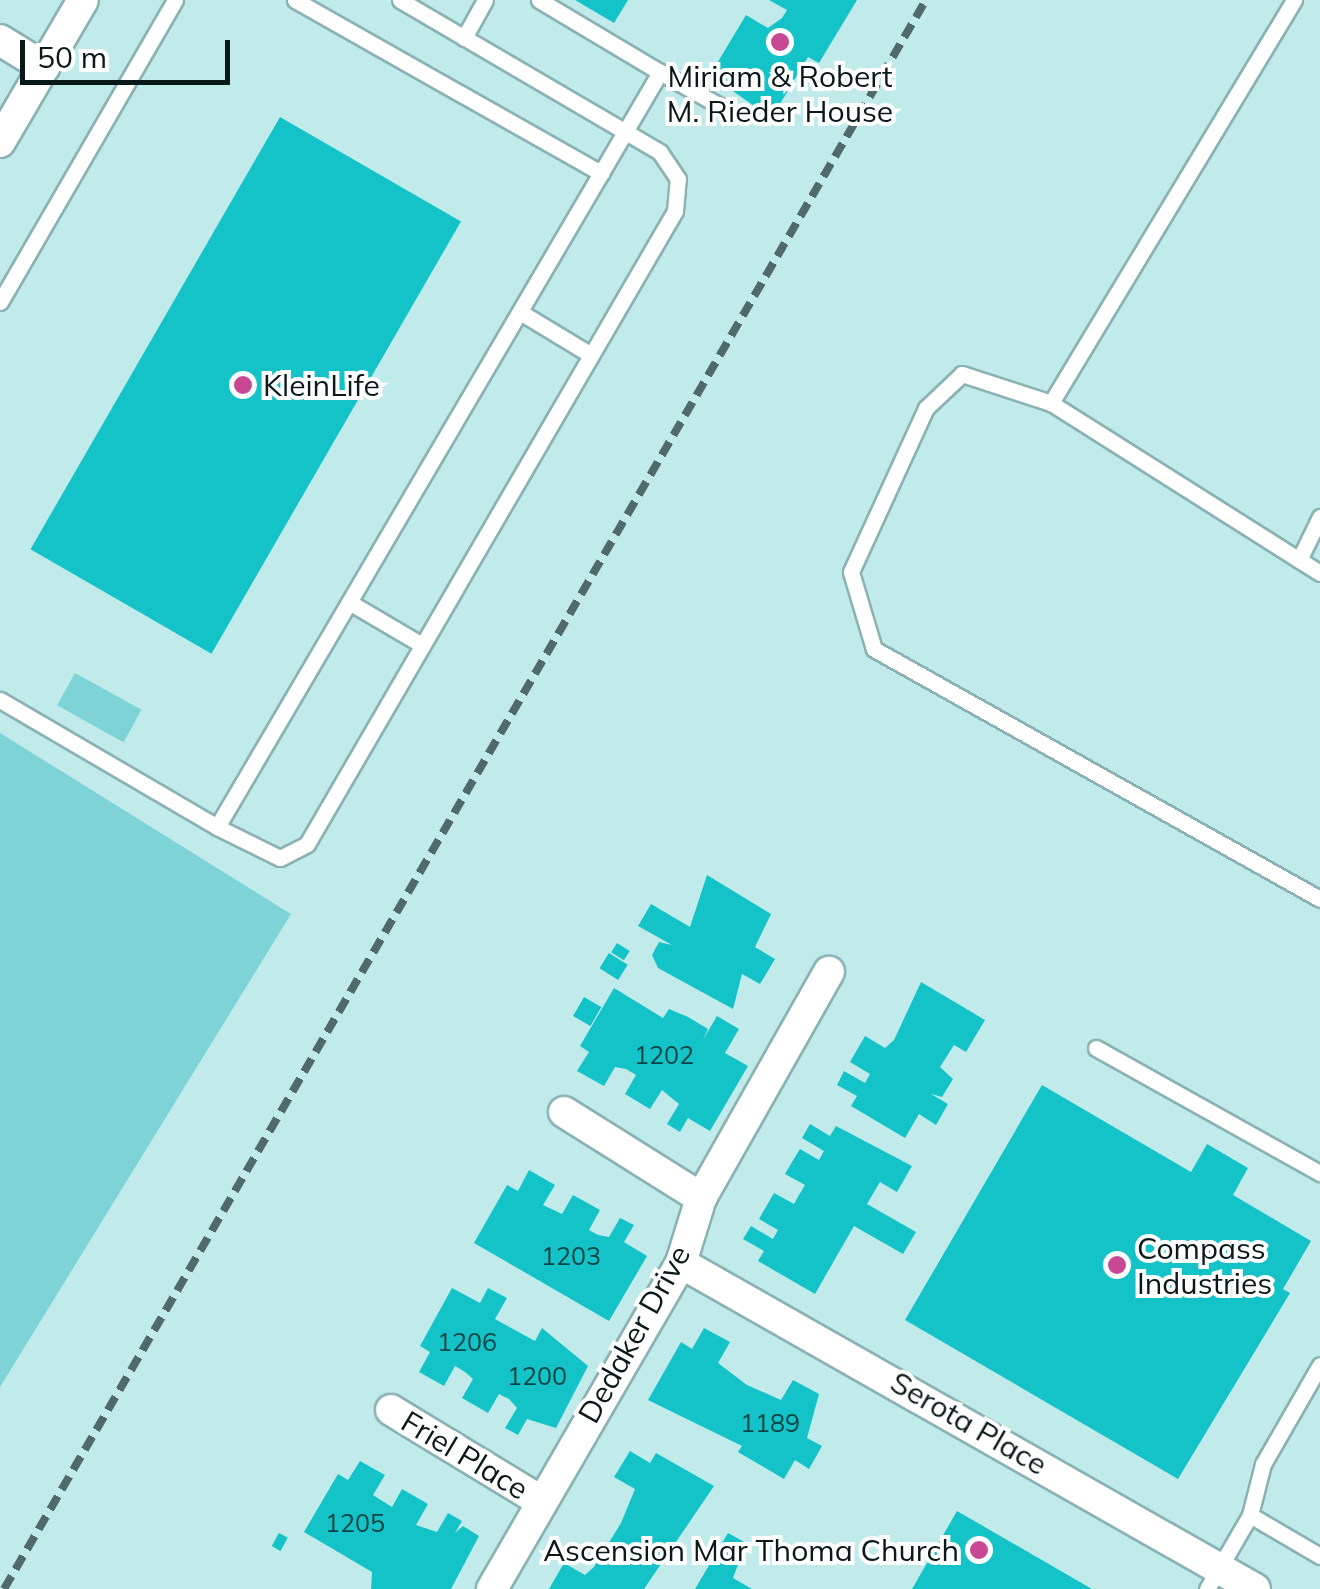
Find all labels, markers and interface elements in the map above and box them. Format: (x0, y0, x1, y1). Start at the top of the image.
scale bar (25, 20, 235, 82)
marker: Miriam & Robert M. Rieder House (769, 31, 791, 53)
text: 50 m (37, 38, 107, 76)
place label: Miriam & Robert M. Rieder House (667, 58, 893, 128)
place label: KleinLife (263, 367, 380, 403)
marker: KleinLife (232, 374, 254, 396)
house number: 1202 (634, 1040, 694, 1070)
place label: Compass Industries (1137, 1230, 1272, 1300)
street label: Dedaker Drive (570, 1239, 698, 1429)
house number: 1203 (541, 1241, 601, 1271)
marker: Compass Industries (1106, 1254, 1128, 1276)
house number: 1206 (437, 1327, 497, 1357)
house number: 1200 (507, 1361, 567, 1391)
street label: Serota Place (884, 1364, 1054, 1482)
street label: Friel Place (395, 1403, 535, 1507)
house number: 1189 (740, 1408, 800, 1438)
house number: 1205 (325, 1508, 385, 1538)
place label: Ascension Mar Thoma Church (543, 1532, 959, 1568)
marker: Ascension Mar Thoma Church (968, 1539, 990, 1561)

